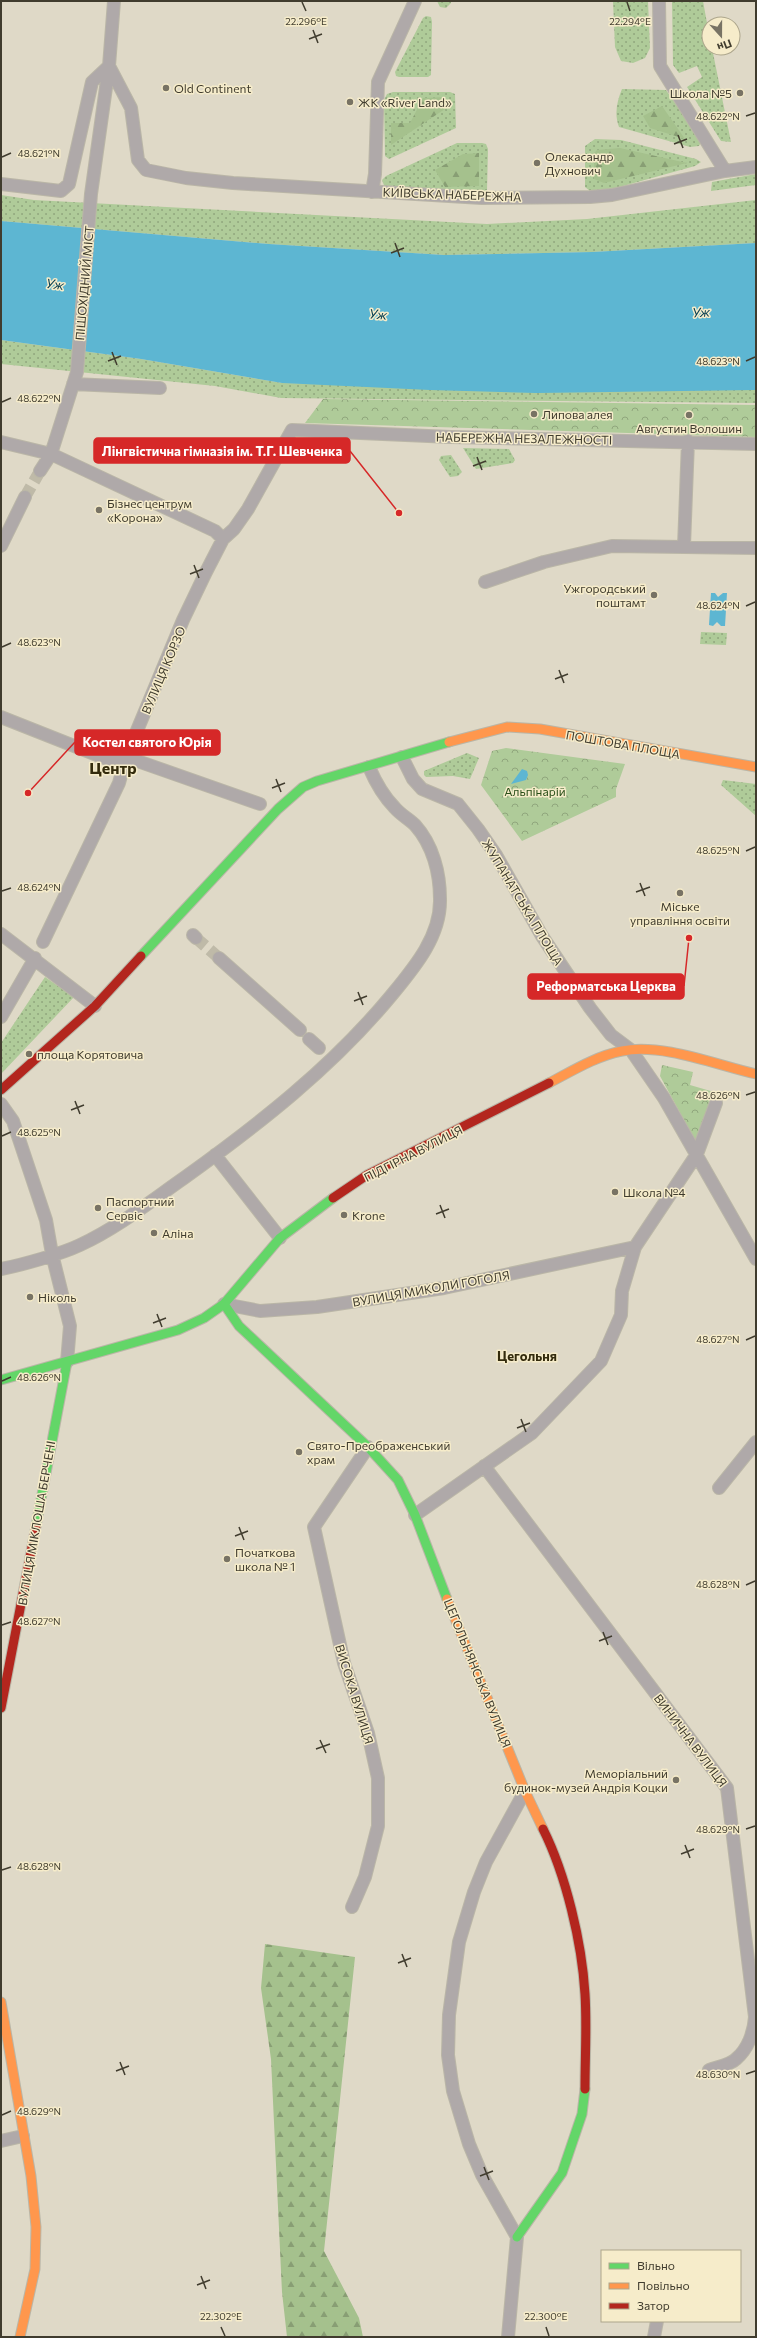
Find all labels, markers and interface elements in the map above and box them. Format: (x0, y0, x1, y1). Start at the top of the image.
text: 22.296°E (285, 15, 327, 27)
text: 22.294°E (609, 15, 651, 27)
north arrow (701, 16, 741, 56)
text: Пн (716, 37, 734, 54)
place label: Old Continent (174, 81, 251, 95)
marker: Old Continent (161, 83, 171, 93)
place label: Школа №5 (670, 86, 732, 100)
marker: Школа №5 (735, 88, 745, 98)
place label: ЖК «River Land» (358, 95, 452, 109)
marker: ЖК «River Land» (345, 97, 355, 107)
text: 48.622°N (696, 110, 740, 122)
text: 48.621°N (18, 147, 60, 159)
place label: Олекасандр Духнович (545, 149, 614, 177)
marker: Олекасандр Духнович (532, 158, 542, 168)
street label: КИЇВСЬКА НАБЕРЕЖНА (382, 185, 522, 203)
street label: ПІШОХІДНИЙ МІСТ (72, 225, 96, 341)
water label: Уж (45, 275, 66, 293)
water label: Уж (691, 303, 711, 320)
water label: Уж (368, 305, 388, 323)
text: 48.623°N (696, 355, 740, 367)
text: 48.622°N (17, 392, 61, 404)
place label: Липова алея (542, 407, 613, 421)
marker: Липова алея (529, 409, 539, 419)
marker: Августин Волошин (684, 410, 694, 420)
place label: Августин Волошин (636, 421, 742, 435)
street label: НАБЕРЕЖНА НЕЗАЛЕЖНОСТІ (436, 429, 612, 447)
callout: Лінгвістична гімназія ім. Т.Г. Шевченка (94, 438, 350, 463)
text: Лінгвістична гімназія ім. Т.Г. Шевченка (102, 443, 342, 459)
place label: Бізнес центрум «Корона» (107, 496, 192, 524)
marker: Бізнес центрум «Корона» (94, 505, 104, 515)
place label: Ужгородський поштамт (563, 581, 646, 609)
marker: Ужгородський поштамт (649, 590, 659, 600)
text: 48.624°N (696, 599, 740, 611)
street label: ВУЛИЦЯ КОРЗО (138, 624, 188, 716)
text: 48.623°N (17, 636, 61, 648)
street label: ПОШТОВА ПЛОЩА (565, 727, 681, 761)
callout: Костел святого Юрія (75, 730, 220, 755)
text: Костел святого Юрія (82, 734, 212, 750)
district label: Центр (89, 758, 137, 777)
park label: Альпінарій (504, 784, 566, 798)
street label: ЖУПАНАТСЬКА ПЛОЩА (480, 836, 566, 968)
text: 48.625°N (696, 844, 740, 856)
text: 48.624°N (17, 881, 61, 893)
marker: Міське управління освіти (675, 888, 685, 898)
place label: Міське управління освіти (630, 899, 730, 927)
callout: Реформатська Церква (528, 974, 684, 999)
text: Реформатська Церква (536, 978, 676, 994)
place label: площа Корятовича (37, 1047, 143, 1061)
marker: площа Корятовича (24, 1049, 34, 1059)
text: 48.626°N (696, 1089, 740, 1101)
street label: ПІДГІРНА ВУЛИЦЯ (361, 1122, 465, 1184)
text: 48.625°N (17, 1126, 61, 1138)
place label: Школа №4 (623, 1185, 686, 1199)
marker: Школа №4 (610, 1187, 620, 1197)
place label: Паспортний Сервіс (106, 1194, 174, 1222)
marker: Паспортний Сервіс (93, 1203, 103, 1213)
place label: Krone (352, 1208, 385, 1222)
marker: Krone (339, 1210, 349, 1220)
place label: Аліна (162, 1226, 193, 1240)
marker: Аліна (149, 1228, 159, 1238)
street label: ВУЛИЦЯ МИКОЛИ ГОГОЛЯ (351, 1267, 511, 1309)
place label: Ніколь (38, 1290, 76, 1304)
marker: Ніколь (25, 1292, 35, 1302)
text: 48.627°N (696, 1333, 740, 1345)
district label: Цегольня (497, 1348, 557, 1364)
text: 48.626°N (17, 1371, 61, 1383)
place label: Свято-Преображенський храм (307, 1438, 450, 1466)
street label: ВУЛИЦЯ МІКЛОША БЕРЧЕНІ (15, 1440, 57, 1606)
marker: Свято-Преображенський храм (294, 1447, 304, 1457)
place label: Початкова школа № 1 (235, 1545, 295, 1573)
marker: Початкова школа № 1 (222, 1554, 232, 1564)
text: 48.628°N (696, 1578, 740, 1590)
street label: ЦЕГОЛЬНЯНСЬКА ВУЛИЦЯ (442, 1597, 514, 1749)
text: 48.627°N (17, 1615, 61, 1627)
street label: ВИСОКА ВУЛИЦЯ (333, 1643, 377, 1745)
street label: ВИНИЧНА ВУЛИЦЯ (652, 1691, 730, 1789)
place label: Меморіальний будинок-музей Андрія Коцки (504, 1766, 668, 1794)
marker: Меморіальний будинок-музей Андрія Коцки (671, 1775, 681, 1785)
text: 48.629°N (696, 1823, 740, 1835)
text: 48.628°N (17, 1860, 61, 1872)
text: 48.630°N (696, 2068, 740, 2080)
text: 48.629°N (17, 2105, 61, 2117)
legend (601, 2250, 741, 2322)
text: Вільно (637, 2258, 675, 2272)
text: Повільно (637, 2278, 690, 2292)
text: Затор (637, 2298, 670, 2312)
text: 22.302°E (200, 2310, 242, 2322)
text: 22.300°E (525, 2310, 567, 2322)

